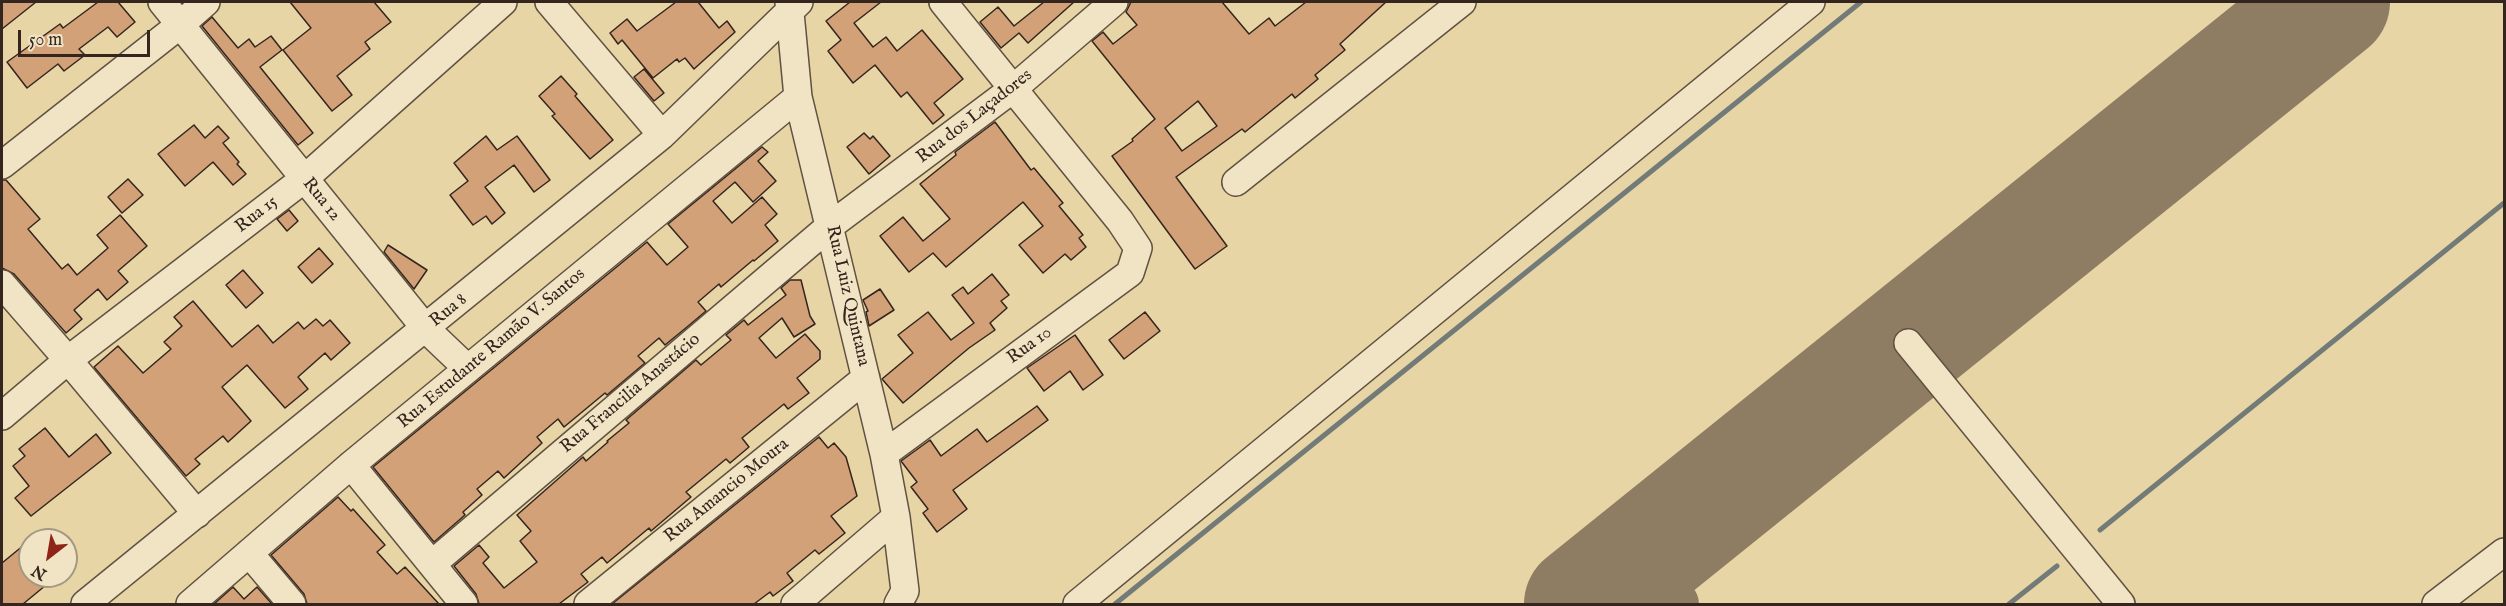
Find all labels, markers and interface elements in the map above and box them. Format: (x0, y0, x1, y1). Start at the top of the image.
scale bar (21, 18, 153, 56)
text: 50 m (29, 29, 62, 52)
street label: Rua dos Laçadores (913, 65, 1037, 169)
street label: Rua 12 (297, 174, 345, 226)
street label: Rua 15 (231, 192, 283, 238)
street label: Rua Luiz Quintana (820, 224, 874, 368)
street label: Rua Estudante Ramão V. Santos (394, 264, 590, 434)
street label: Rua 8 (426, 289, 472, 333)
street label: Rua 10 (1003, 323, 1057, 369)
street label: Rua Francilia Anastácio (557, 329, 705, 459)
street label: Rua Amancio Moura (660, 434, 794, 548)
north arrow (18, 528, 78, 588)
text: N (29, 560, 51, 584)

